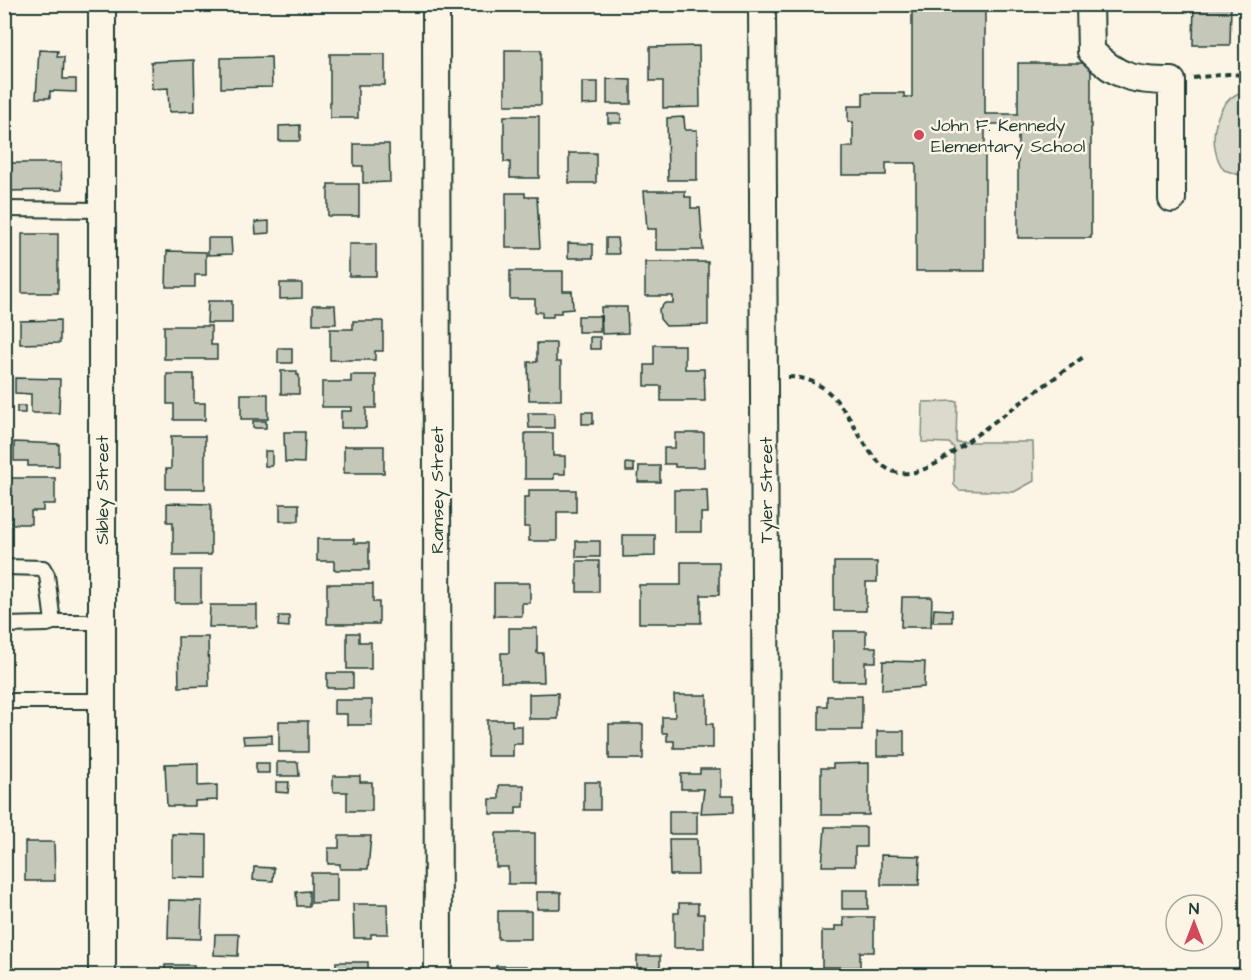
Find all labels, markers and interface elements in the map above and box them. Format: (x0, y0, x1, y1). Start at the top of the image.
place label: John F. Kennedy Elementary School (931, 113, 1086, 160)
marker: John F. Kennedy Elementary School (912, 128, 926, 142)
street label: Ramsey Street (425, 426, 451, 554)
street label: Sibley Street (90, 434, 116, 545)
street label: Tyler Street (754, 436, 780, 543)
north arrow (1164, 893, 1224, 953)
text: N (1189, 898, 1199, 920)

